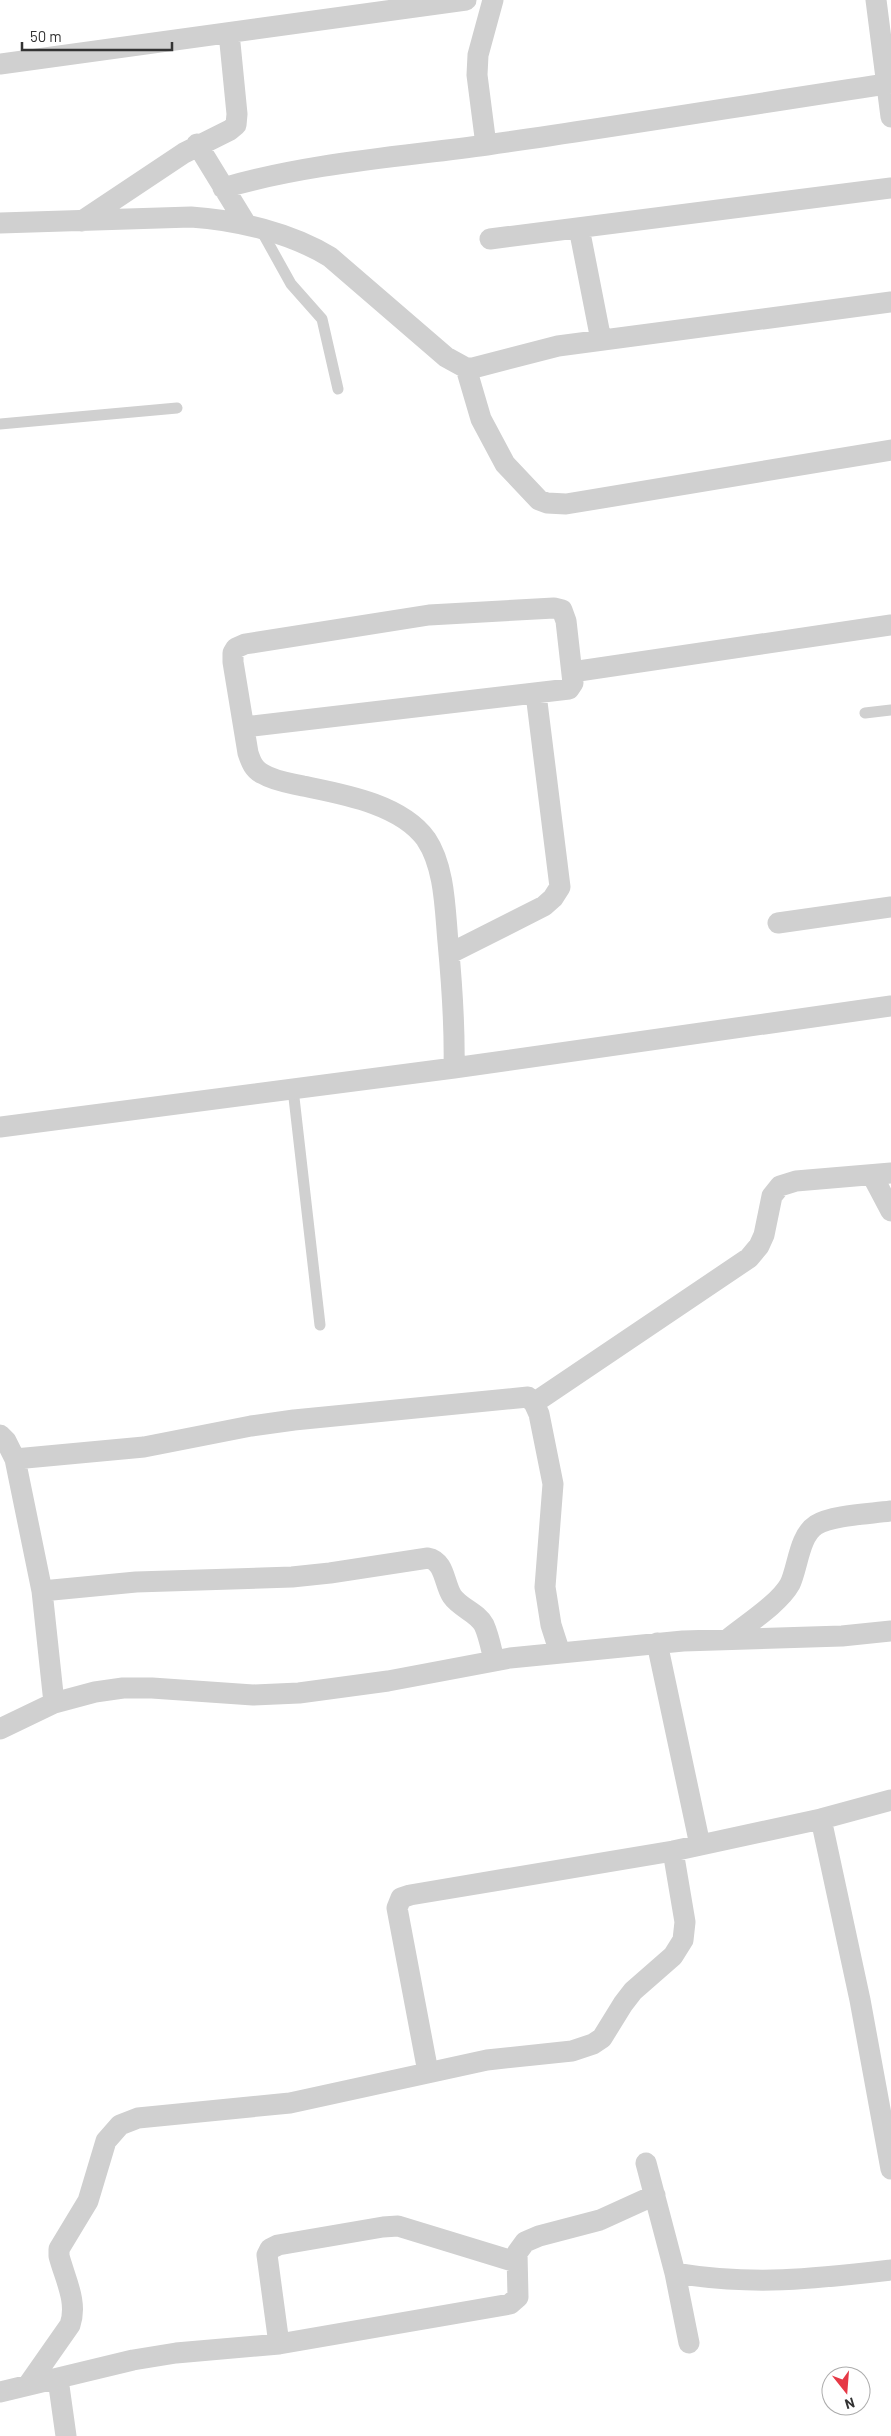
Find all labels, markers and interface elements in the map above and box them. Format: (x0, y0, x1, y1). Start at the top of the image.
scale bar (22, 20, 172, 52)
text: 50 m (30, 27, 62, 45)
north arrow (821, 2366, 871, 2416)
text: N (843, 2394, 857, 2413)

